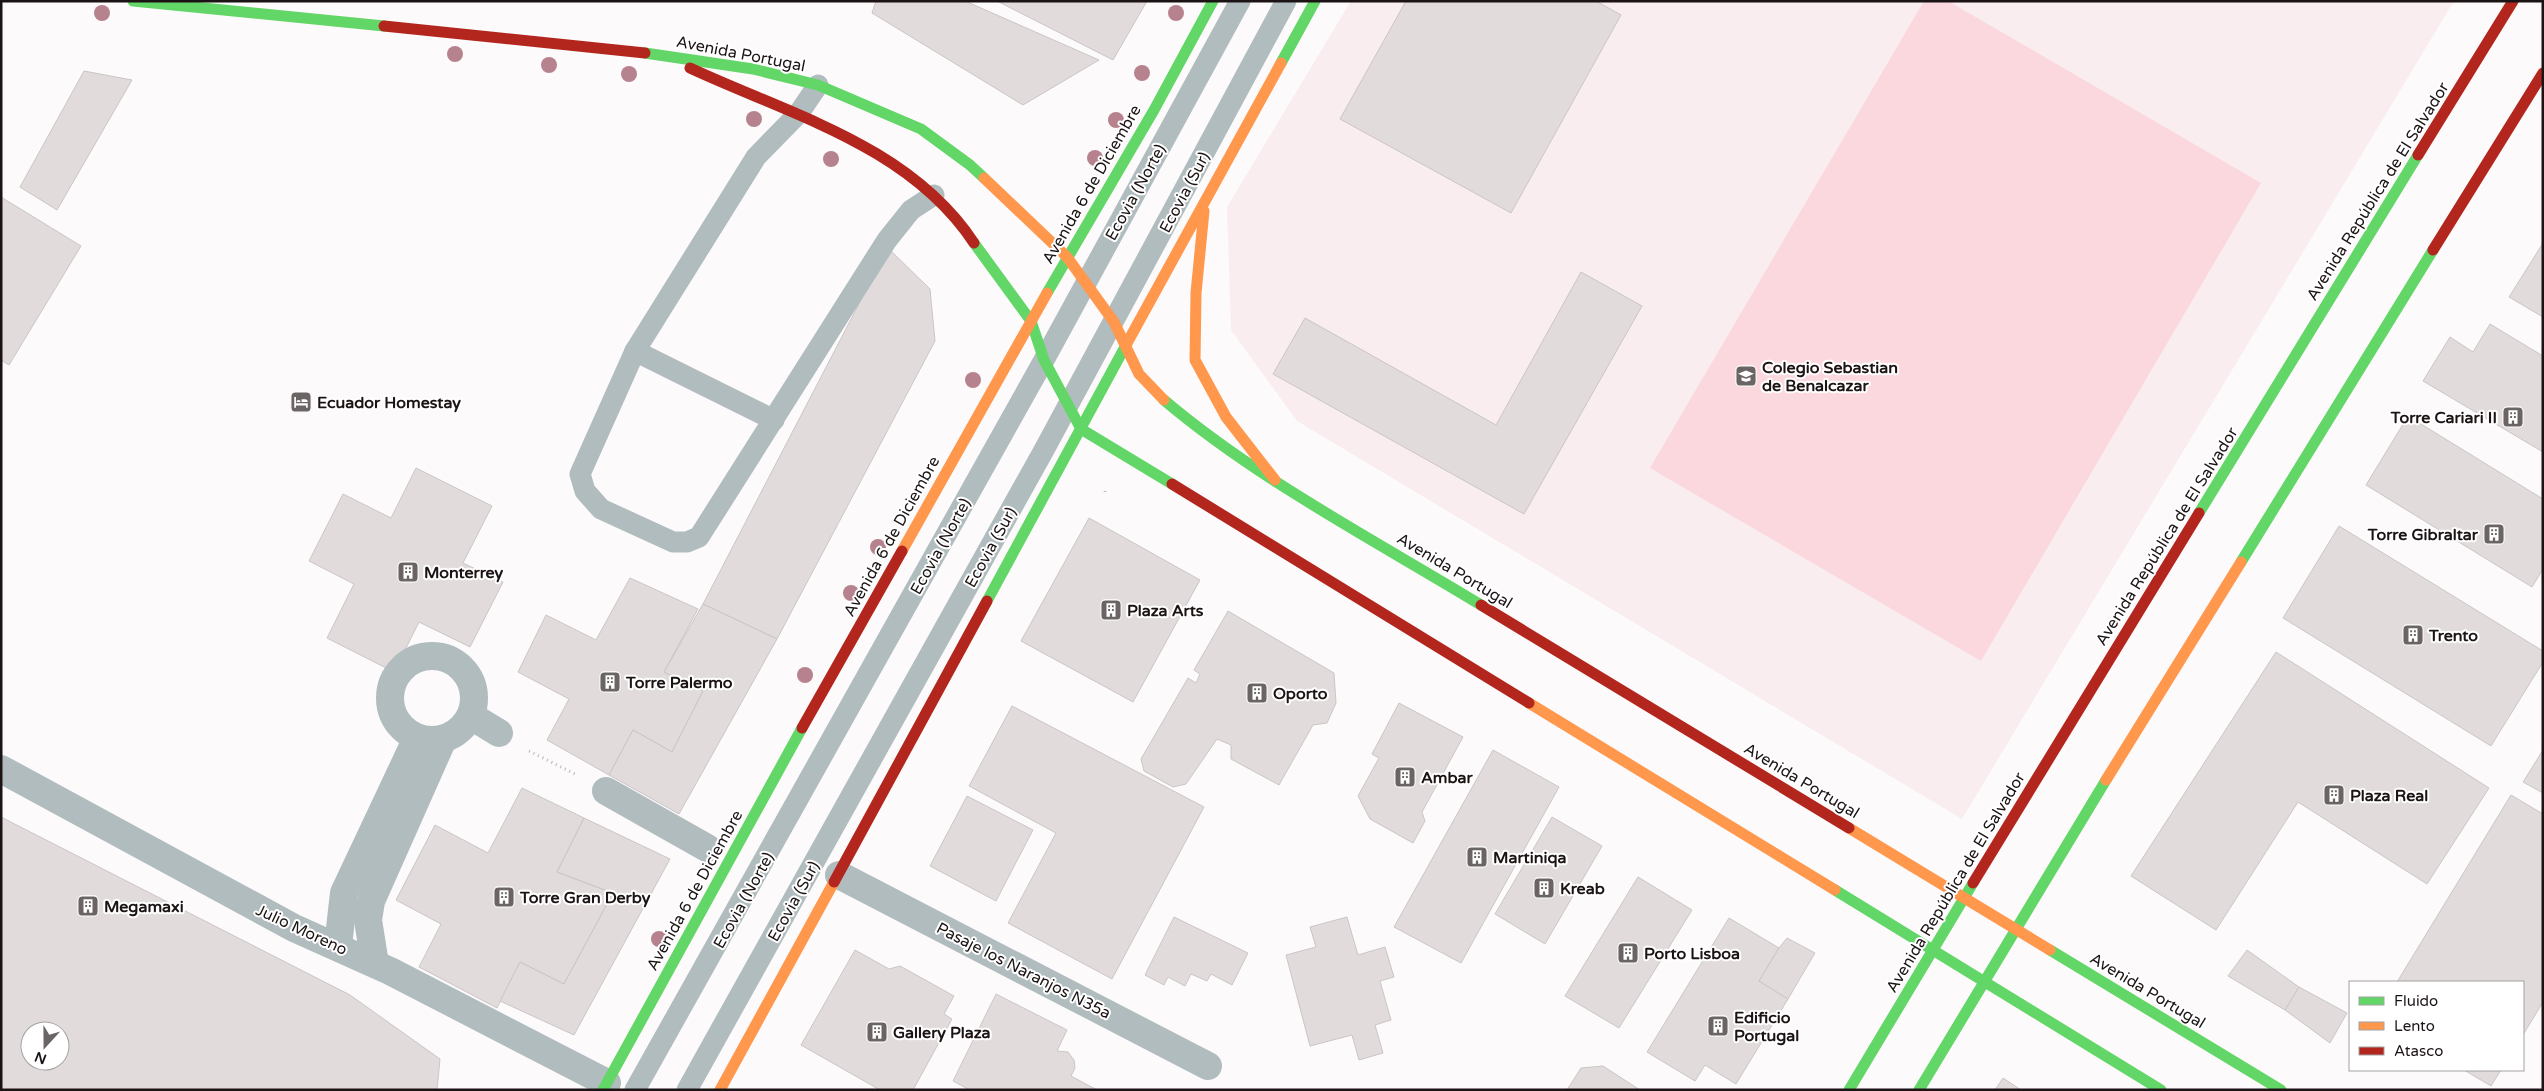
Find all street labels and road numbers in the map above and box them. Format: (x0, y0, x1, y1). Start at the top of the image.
street label: Avenida Portugal (675, 32, 807, 76)
street label: Avenida República de El Salvador (2302, 78, 2454, 304)
street label: Avenida 6 de Diciembre (1038, 101, 1146, 268)
street label: Ecovia (Norte) (1101, 141, 1171, 244)
street label: Ecovia (Sur) (1155, 149, 1215, 236)
street label: Avenida República de El Salvador (2091, 423, 2243, 649)
street label: Avenida 6 de Diciembre (839, 453, 944, 620)
street label: Ecovia (Norte) (906, 495, 976, 598)
street label: Ecovia (Sur) (961, 504, 1021, 591)
street label: Avenida Portugal (1393, 529, 1516, 613)
street label: Avenida Portugal (1740, 739, 1863, 823)
street label: Avenida República de El Salvador (1882, 768, 2030, 996)
street label: Avenida 6 de Diciembre (642, 807, 747, 974)
street label: Ecovia (Norte) (709, 849, 779, 952)
street label: Ecovia (Sur) (764, 858, 824, 945)
street label: Julio Moreno (253, 900, 350, 960)
street label: Pasaje los Naranjos N35a (933, 918, 1114, 1024)
street label: Avenida Portugal (2086, 949, 2209, 1033)

